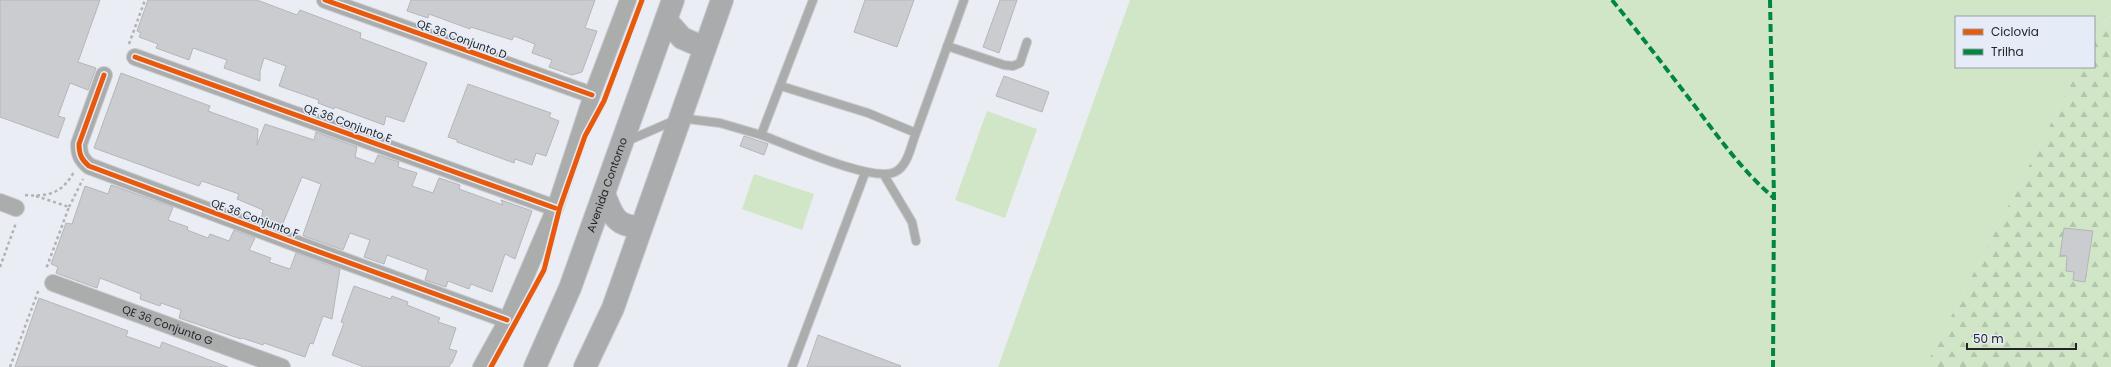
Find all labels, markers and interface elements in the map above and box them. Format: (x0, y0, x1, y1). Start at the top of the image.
street label: QE 36 Conjunto D (415, 15, 509, 63)
legend (1955, 16, 2095, 68)
text: Ciclovia (1991, 23, 2039, 40)
text: Trilha (1991, 43, 2024, 60)
street label: QE 36 Conjunto E (302, 100, 394, 146)
street label: Avenida Contorno (583, 135, 631, 235)
street label: QE 36 Conjunto F (209, 195, 302, 241)
street label: QE 36 Conjunto G (120, 301, 216, 349)
scale bar (1967, 325, 2076, 351)
text: 50 m (1973, 330, 2004, 347)

